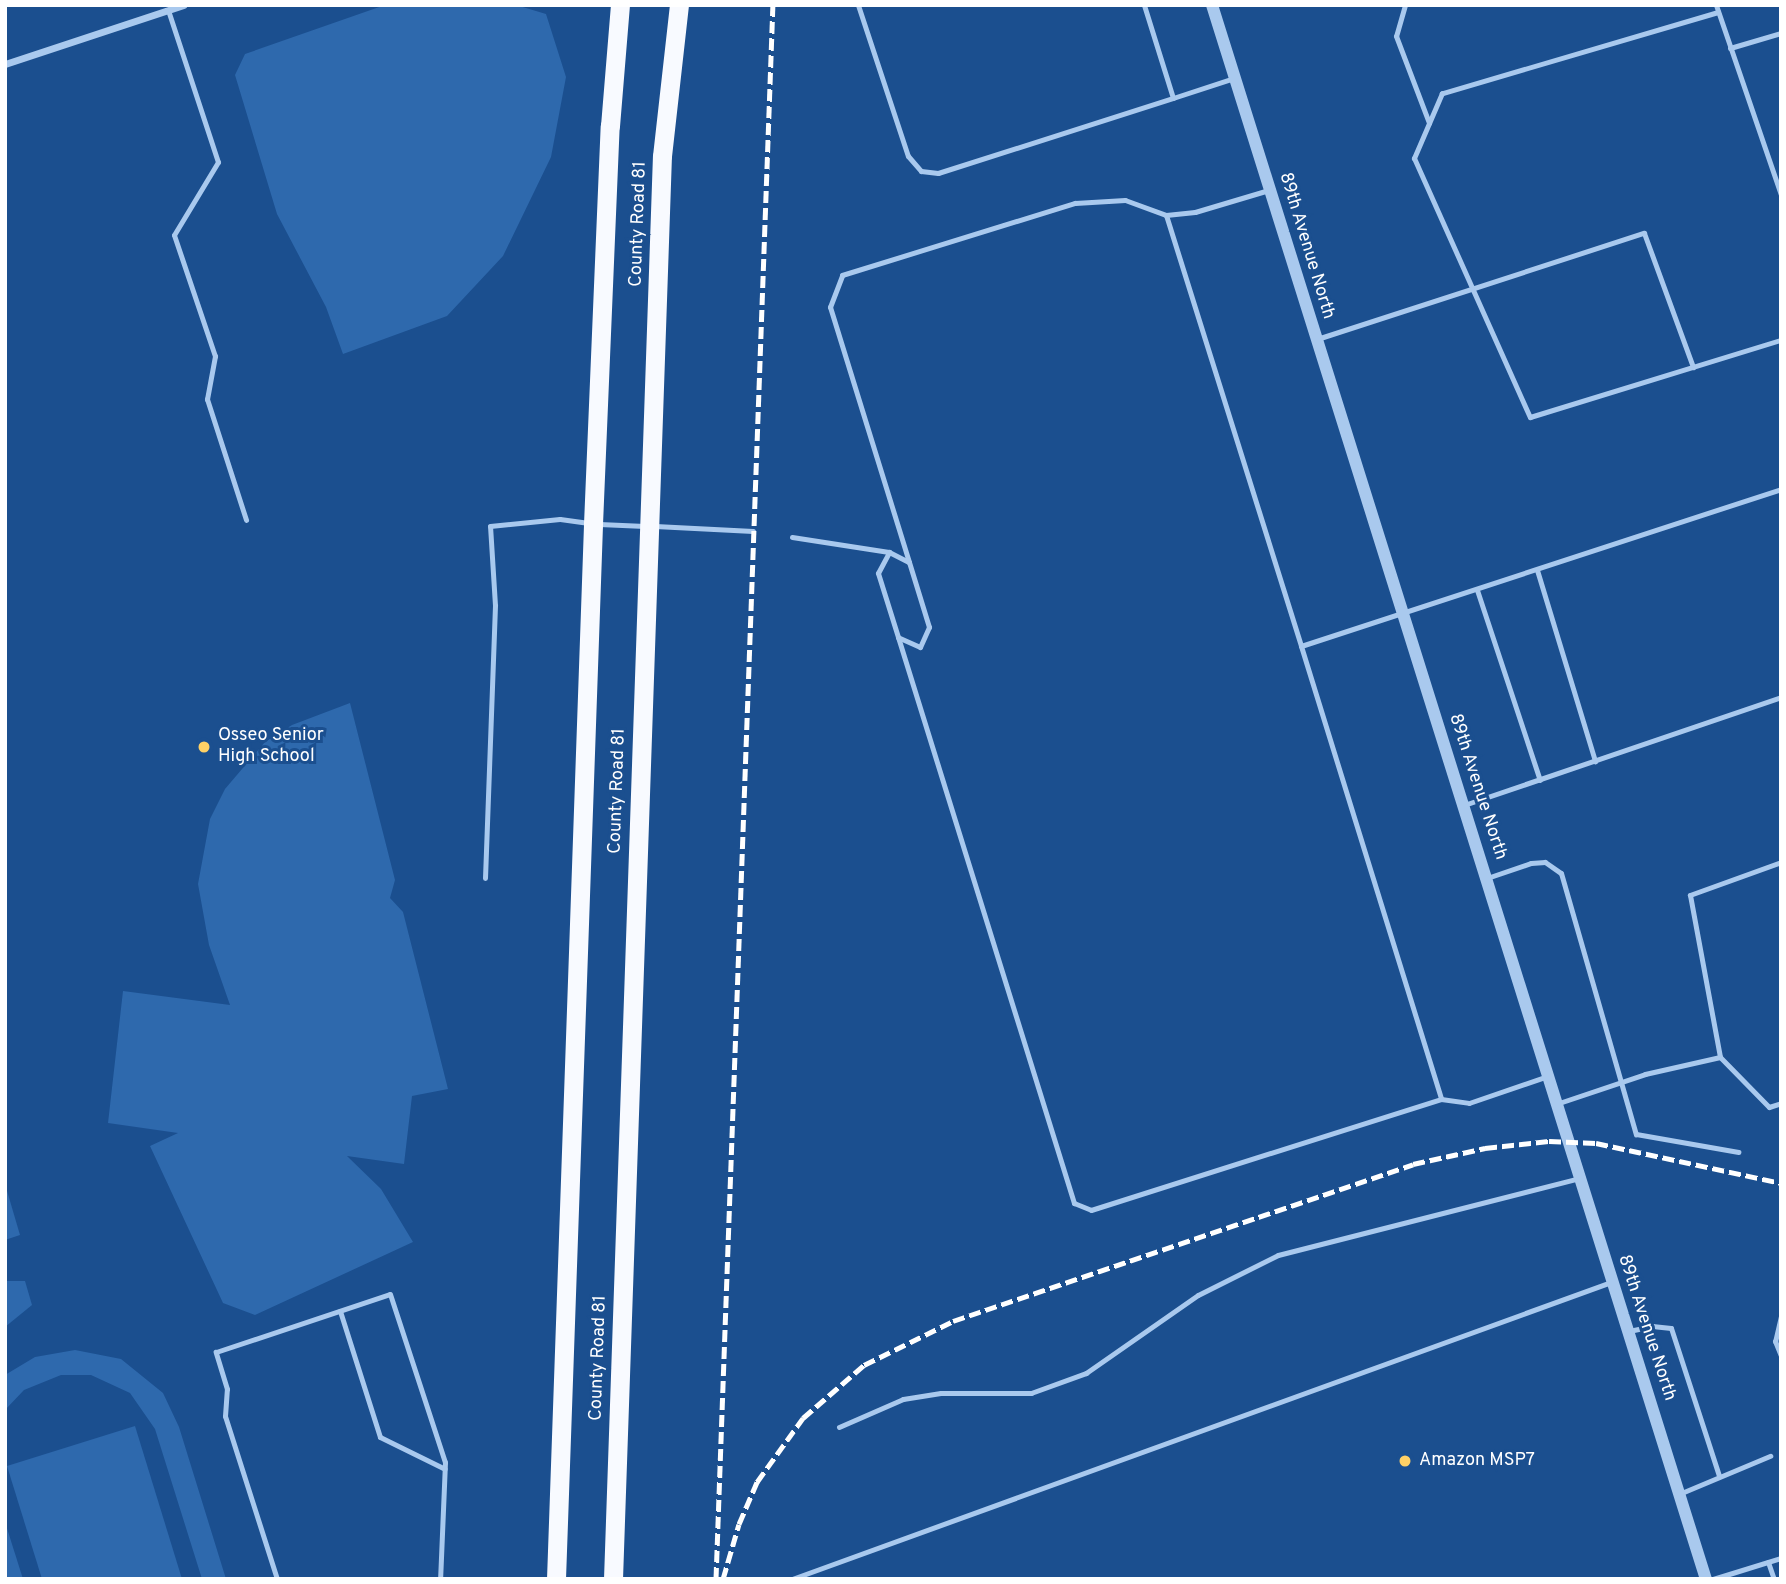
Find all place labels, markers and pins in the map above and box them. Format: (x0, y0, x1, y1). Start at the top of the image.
place label: Osseo Senior High School (218, 726, 324, 768)
marker: Osseo Senior High School (196, 739, 212, 755)
place label: Amazon MSP7 (1419, 1450, 1535, 1472)
marker: Amazon MSP7 (1397, 1453, 1413, 1469)

